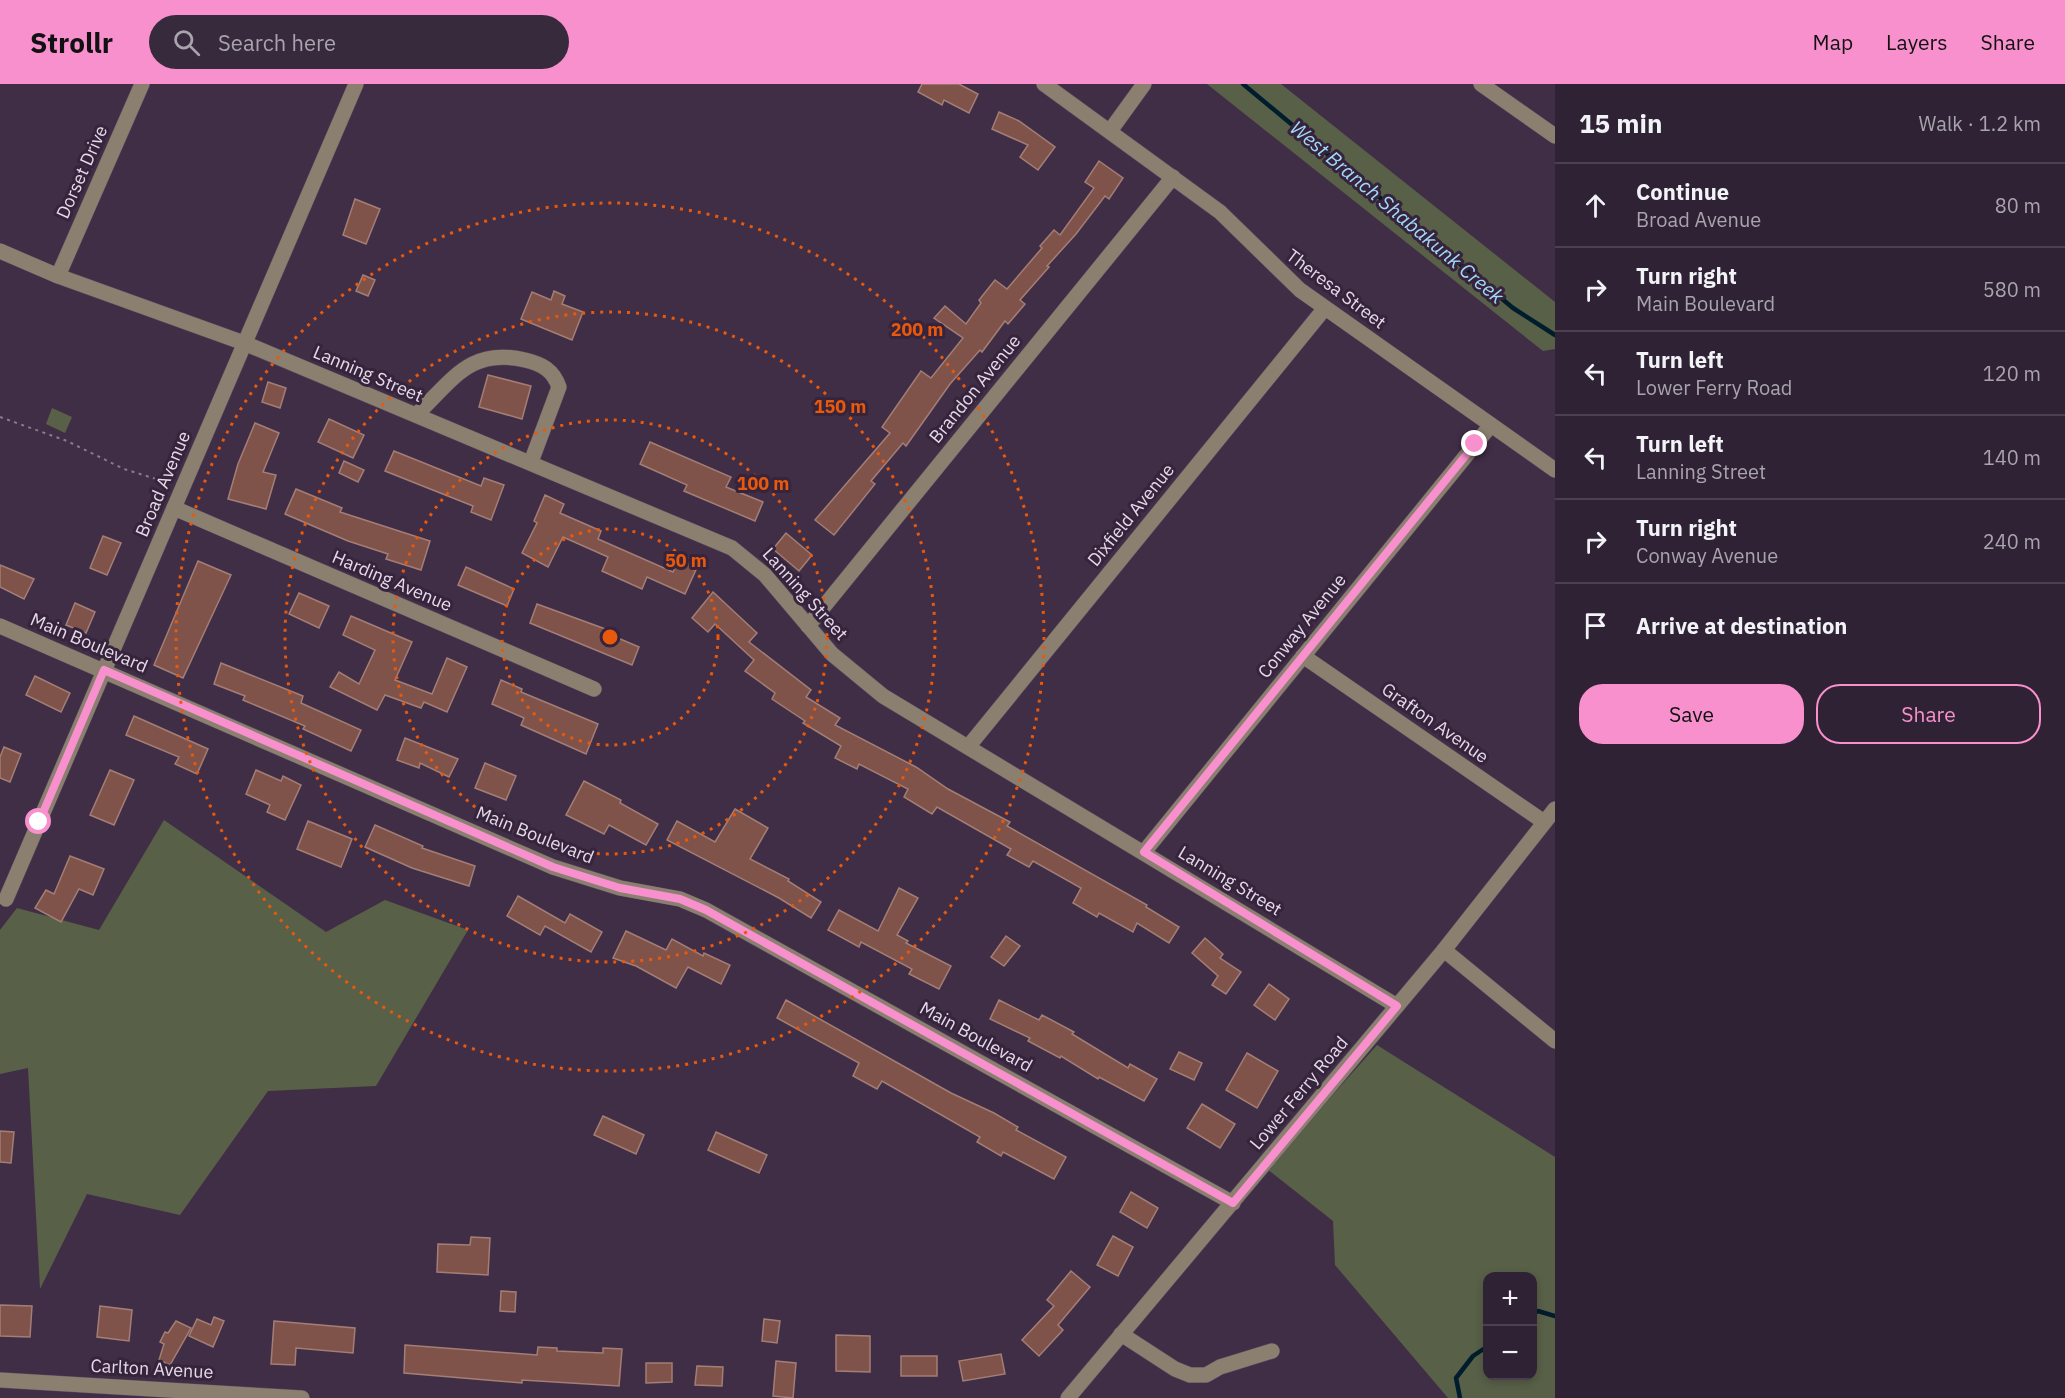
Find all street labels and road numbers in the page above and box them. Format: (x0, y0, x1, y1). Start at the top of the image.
street label: Dorset Drive (51, 121, 112, 222)
street label: Theresa Street (1282, 244, 1391, 334)
street label: Brandon Avenue (924, 330, 1026, 448)
street label: Lanning Street (310, 340, 427, 407)
street label: Broad Avenue (130, 427, 195, 540)
street label: Dixfield Avenue (1082, 459, 1179, 571)
street label: Lanning Street (758, 543, 853, 645)
street label: Harding Avenue (329, 545, 456, 616)
street label: Conway Avenue (1252, 569, 1351, 683)
street label: Main Boulevard (27, 608, 151, 678)
street label: Grafton Avenue (1377, 677, 1493, 768)
street label: Main Boulevard (473, 800, 598, 869)
street label: Lanning Street (1174, 841, 1286, 921)
street label: Main Boulevard (916, 996, 1037, 1077)
street label: Lower Ferry Road (1245, 1031, 1353, 1154)
street label: Carlton Avenue (90, 1354, 214, 1383)

